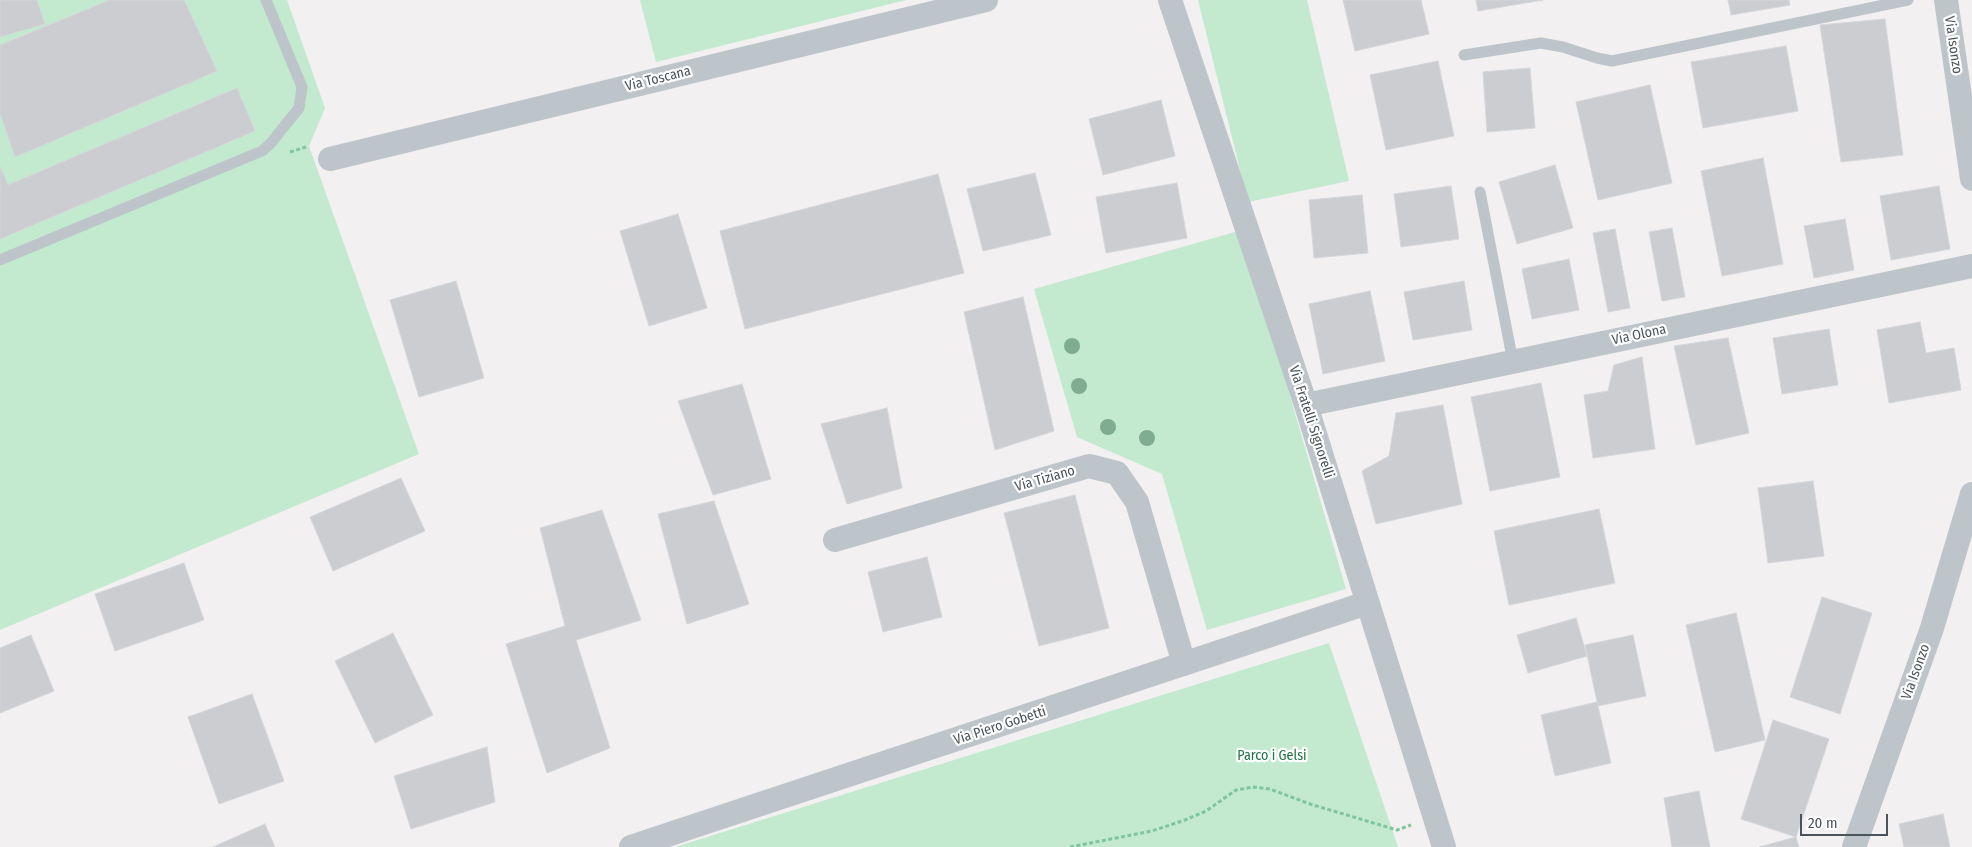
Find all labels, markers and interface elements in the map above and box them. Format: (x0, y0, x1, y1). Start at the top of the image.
street label: Via Isonzo (1941, 15, 1965, 75)
street label: Via Toscana (624, 63, 692, 95)
street label: Via Olona (1610, 321, 1668, 349)
street label: Via Fratelli Signorelli (1285, 364, 1337, 480)
street label: Via Tiziano (1013, 462, 1077, 496)
street label: Via Isonzo (1898, 642, 1934, 702)
street label: Via Piero Gobetti (952, 703, 1048, 749)
park label: Parco i Gelsi (1237, 748, 1307, 764)
scale bar (1802, 804, 1890, 836)
text: 20 m (1808, 814, 1838, 832)

